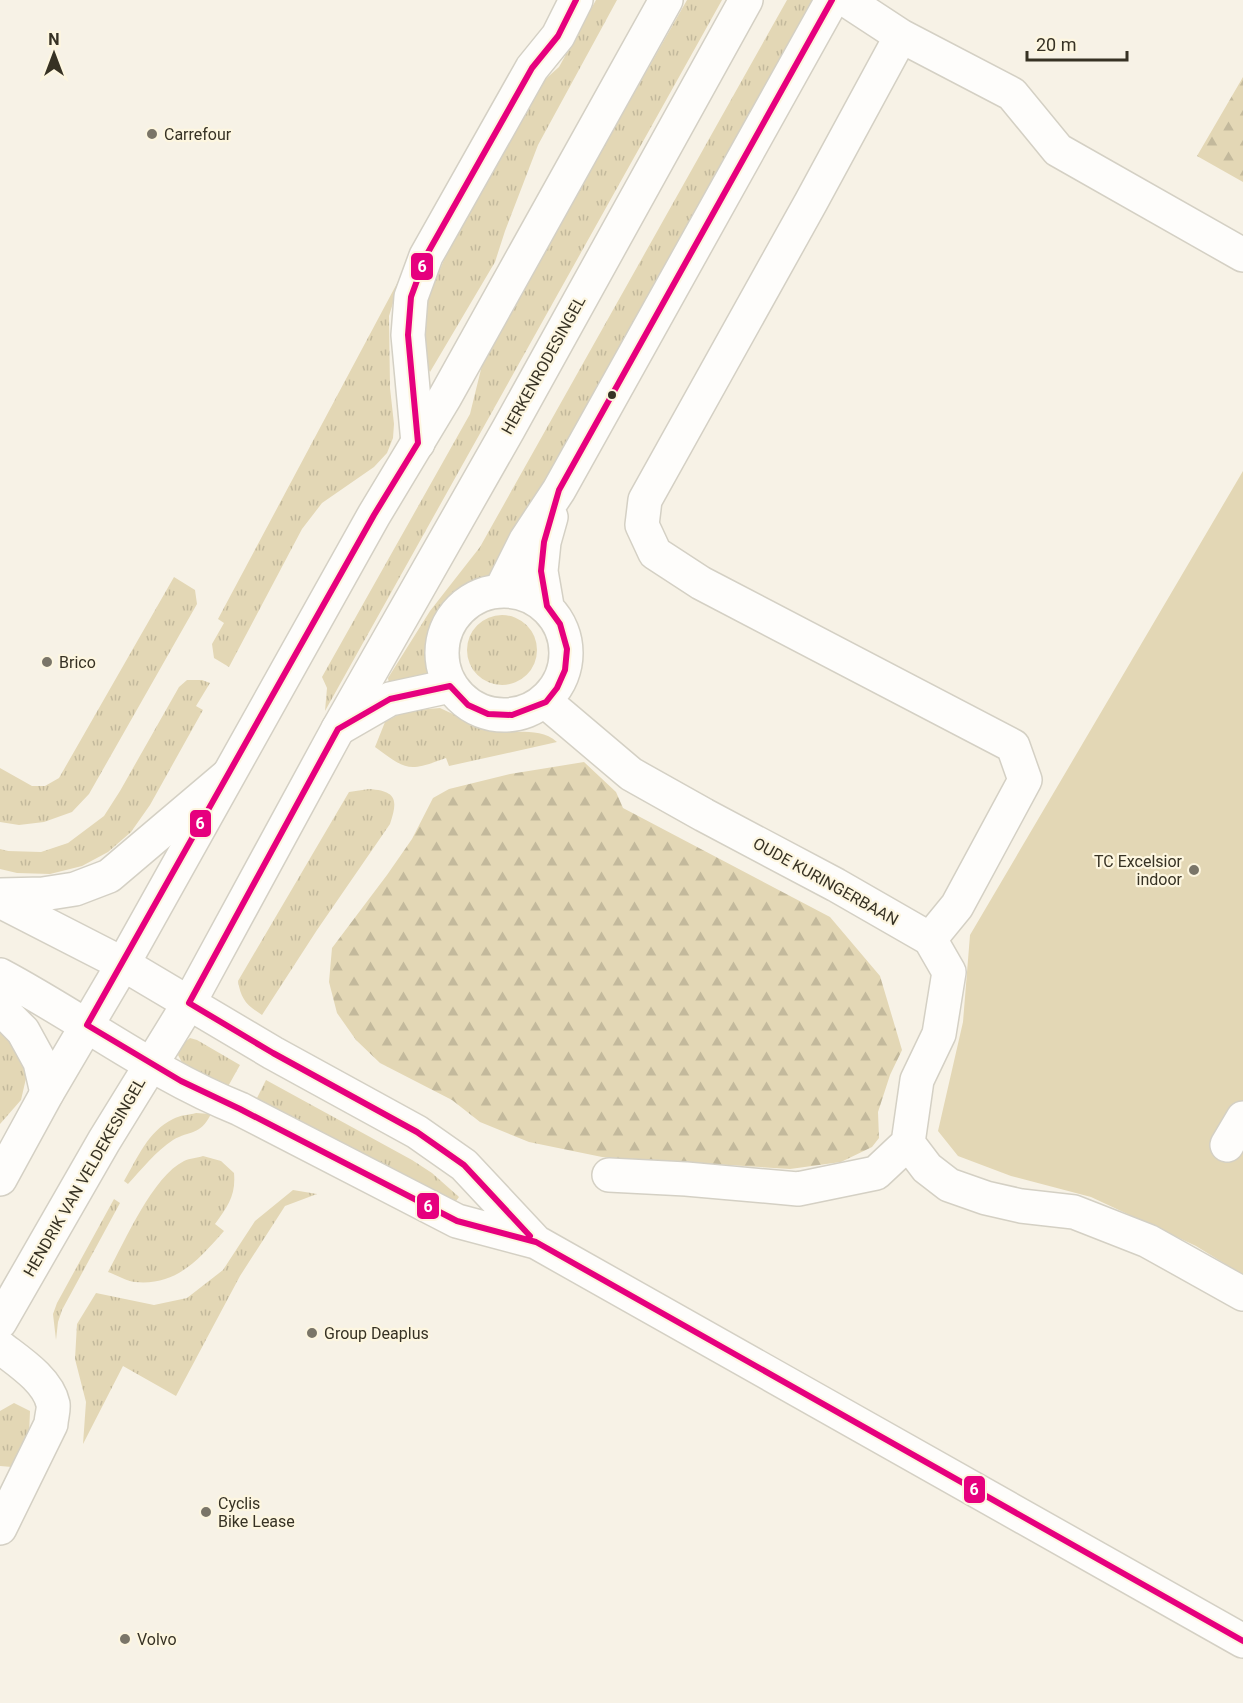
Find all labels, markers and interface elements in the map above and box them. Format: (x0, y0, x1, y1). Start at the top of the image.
north arrow (24, 24, 84, 84)
scale bar (1027, 24, 1128, 62)
text: N (48, 30, 60, 49)
text: 20 m (1036, 34, 1076, 55)
place label: Carrefour (164, 125, 232, 144)
marker: Carrefour (145, 127, 159, 141)
line badge: 6 (410, 252, 434, 281)
text: 6 (417, 257, 427, 276)
street label: HERKENRODESINGEL (497, 292, 590, 438)
unlabelled marker (606, 389, 618, 401)
place label: Brico (59, 653, 96, 672)
marker: Brico (40, 655, 54, 669)
line badge: 6 (189, 809, 212, 838)
text: 6 (195, 814, 205, 833)
street label: OUDE KURINGERBAAN (750, 834, 902, 929)
place label: TC Excelsior indoor (1094, 852, 1183, 889)
marker: TC Excelsior indoor (1187, 863, 1201, 877)
street label: HENDRIK VAN VELDEKESINGEL (20, 1074, 149, 1280)
line badge: 6 (416, 1192, 440, 1220)
text: 6 (423, 1197, 433, 1216)
place label: Group Deaplus (324, 1324, 429, 1343)
marker: Group Deaplus (305, 1326, 319, 1340)
line badge: 6 (963, 1475, 986, 1504)
text: 6 (969, 1480, 979, 1499)
place label: Cyclis Bike Lease (218, 1494, 295, 1531)
marker: Cyclis Bike Lease (199, 1505, 213, 1519)
place label: Volvo (137, 1630, 177, 1649)
marker: Volvo (118, 1632, 132, 1646)

